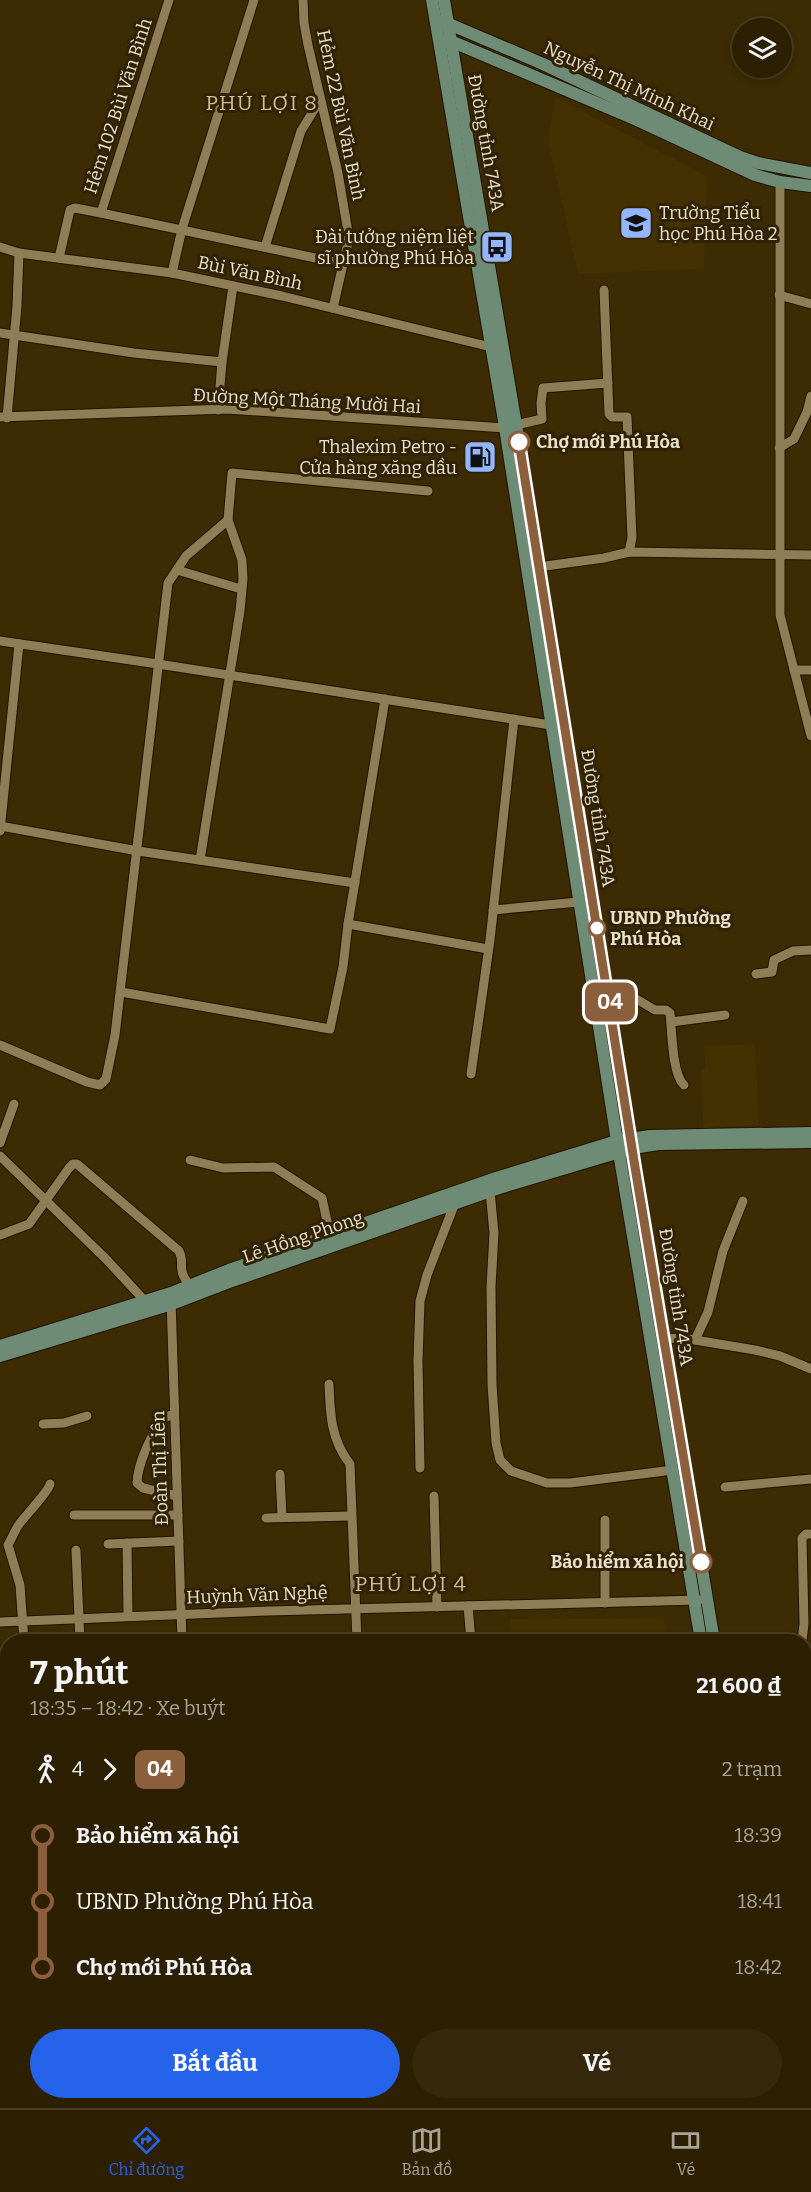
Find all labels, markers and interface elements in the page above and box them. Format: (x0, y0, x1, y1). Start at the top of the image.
street label: Hẻm 102 Bùi Văn Bình (79, 15, 157, 197)
map controls (732, 18, 792, 78)
button: layers (732, 18, 792, 78)
street label: Hẻm 22 Bùi Văn Bình (312, 27, 370, 203)
street label: Nguyễn Thị Minh Khai (540, 37, 718, 135)
street label: Đường tỉnh 743A (463, 73, 509, 214)
district label: PHÚ LỢI 8 (206, 90, 318, 116)
place label: Trường Tiểu học Phú Hòa 2 (659, 202, 777, 245)
school or university icon: Trường Tiểu học Phú Hòa 2 (618, 205, 654, 241)
place label: Đài tưởng niệm liệt sĩ phường Phú Hòa (315, 226, 474, 269)
bus stop icon: Đài tưởng niệm liệt sĩ phường Phú Hòa (479, 229, 515, 265)
street label: Bùi Văn Bình (196, 251, 304, 295)
street label: Đường Một Tháng Mười Hai (192, 384, 422, 418)
marker: Chợ mới Phú Hòa (508, 431, 530, 453)
place label: Chợ mới Phú Hòa (536, 431, 680, 453)
place label: Thalexim Petro - Cửa hàng xăng dầu (299, 436, 457, 479)
fuel station icon: Thalexim Petro - Cửa hàng xăng dầu (462, 439, 498, 475)
street label: Đường tỉnh 743A (576, 748, 620, 889)
place label: UBND Phường Phú Hòa (610, 907, 732, 950)
marker: UBND Phường Phú Hòa (588, 919, 606, 937)
line badge: 04 (583, 982, 637, 1022)
text: 04 (597, 989, 623, 1015)
street label: Lê Hồng Phong (240, 1206, 366, 1268)
street label: Đường tỉnh 743A (654, 1227, 698, 1368)
street label: Đoàn Thị Liên (147, 1410, 173, 1526)
place label: Bảo hiểm xã hội (551, 1550, 684, 1573)
marker: Bảo hiểm xã hội (690, 1551, 712, 1573)
district label: PHÚ LỢI 4 (355, 1571, 467, 1597)
street label: Huỳnh Văn Nghệ (186, 1582, 328, 1608)
text: 7 phút (30, 1653, 129, 1693)
text: 21 600 ₫ (696, 1672, 782, 1699)
text: 18:35 – 18:42 · Xe buýt (30, 1696, 226, 1720)
icon: walk (30, 1753, 63, 1786)
icon: forward (93, 1753, 126, 1786)
text: 04 (147, 1756, 173, 1782)
text: 4 (72, 1757, 84, 1781)
text: 2 trạm (722, 1757, 782, 1781)
text: Bảo hiểm xã hội (76, 1822, 239, 1849)
text: 18:39 (735, 1823, 782, 1847)
text: UBND Phường Phú Hòa (76, 1888, 314, 1915)
text: 18:41 (738, 1889, 782, 1913)
text: Chợ mới Phú Hòa (76, 1954, 252, 1981)
text: 18:42 (735, 1955, 782, 1979)
button: Bắt đầu (30, 2029, 400, 2098)
button: Vé (412, 2029, 782, 2098)
tab: Chỉ đường (109, 2124, 184, 2179)
tab: Bản đồ (401, 2124, 452, 2179)
tab: Vé (669, 2124, 702, 2179)

